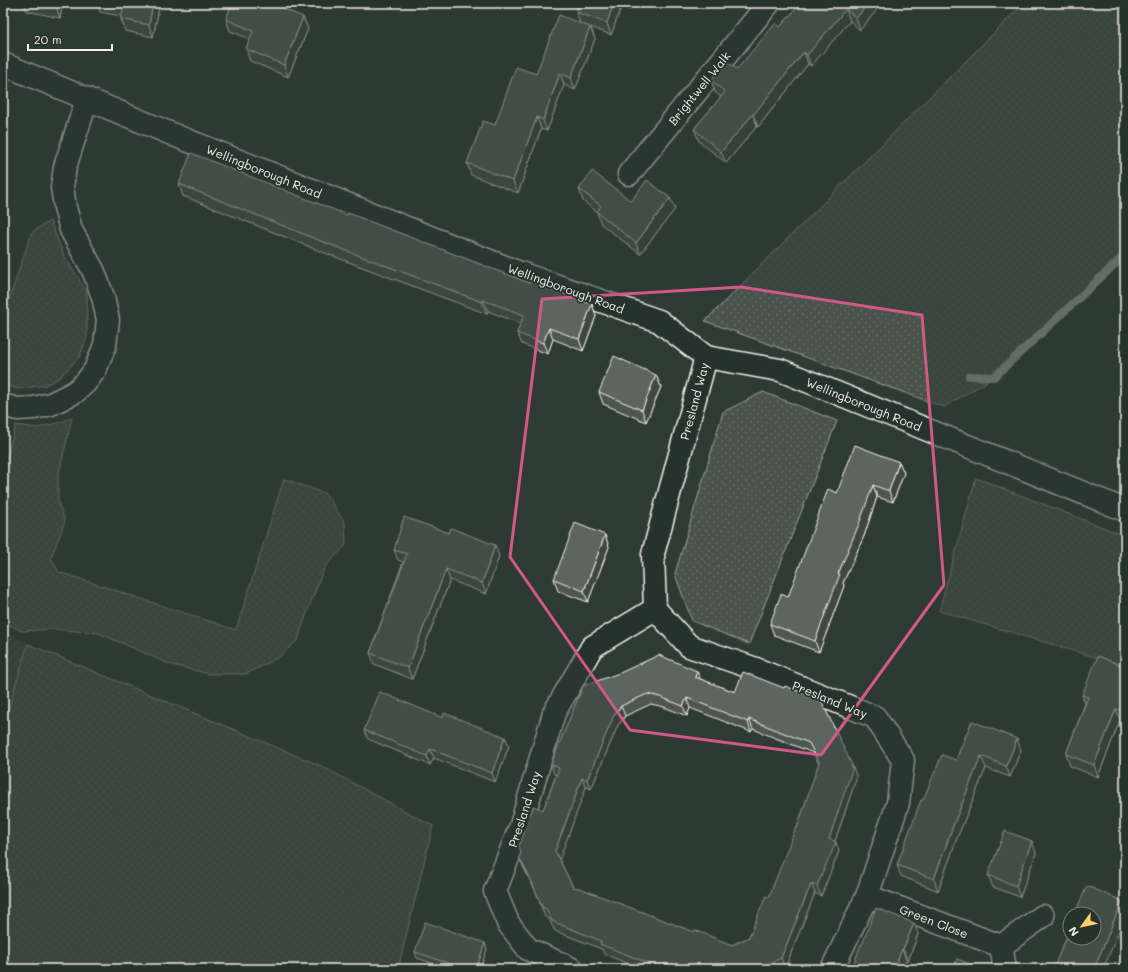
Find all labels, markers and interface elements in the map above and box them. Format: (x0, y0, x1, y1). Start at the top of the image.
scale bar (28, 26, 112, 52)
text: 20 m (34, 31, 62, 47)
street label: Brightwell Walk (664, 48, 734, 128)
street label: Wellingborough Road (204, 141, 324, 202)
street label: Wellingborough Road (505, 259, 627, 317)
street label: Presland Way (676, 361, 712, 441)
street label: Wellingborough Road (804, 374, 924, 435)
street label: Presland Way (790, 677, 870, 721)
street label: Presland Way (504, 769, 544, 849)
street label: Green Close (897, 901, 971, 941)
north arrow (1062, 906, 1102, 946)
text: N (1065, 924, 1082, 939)

